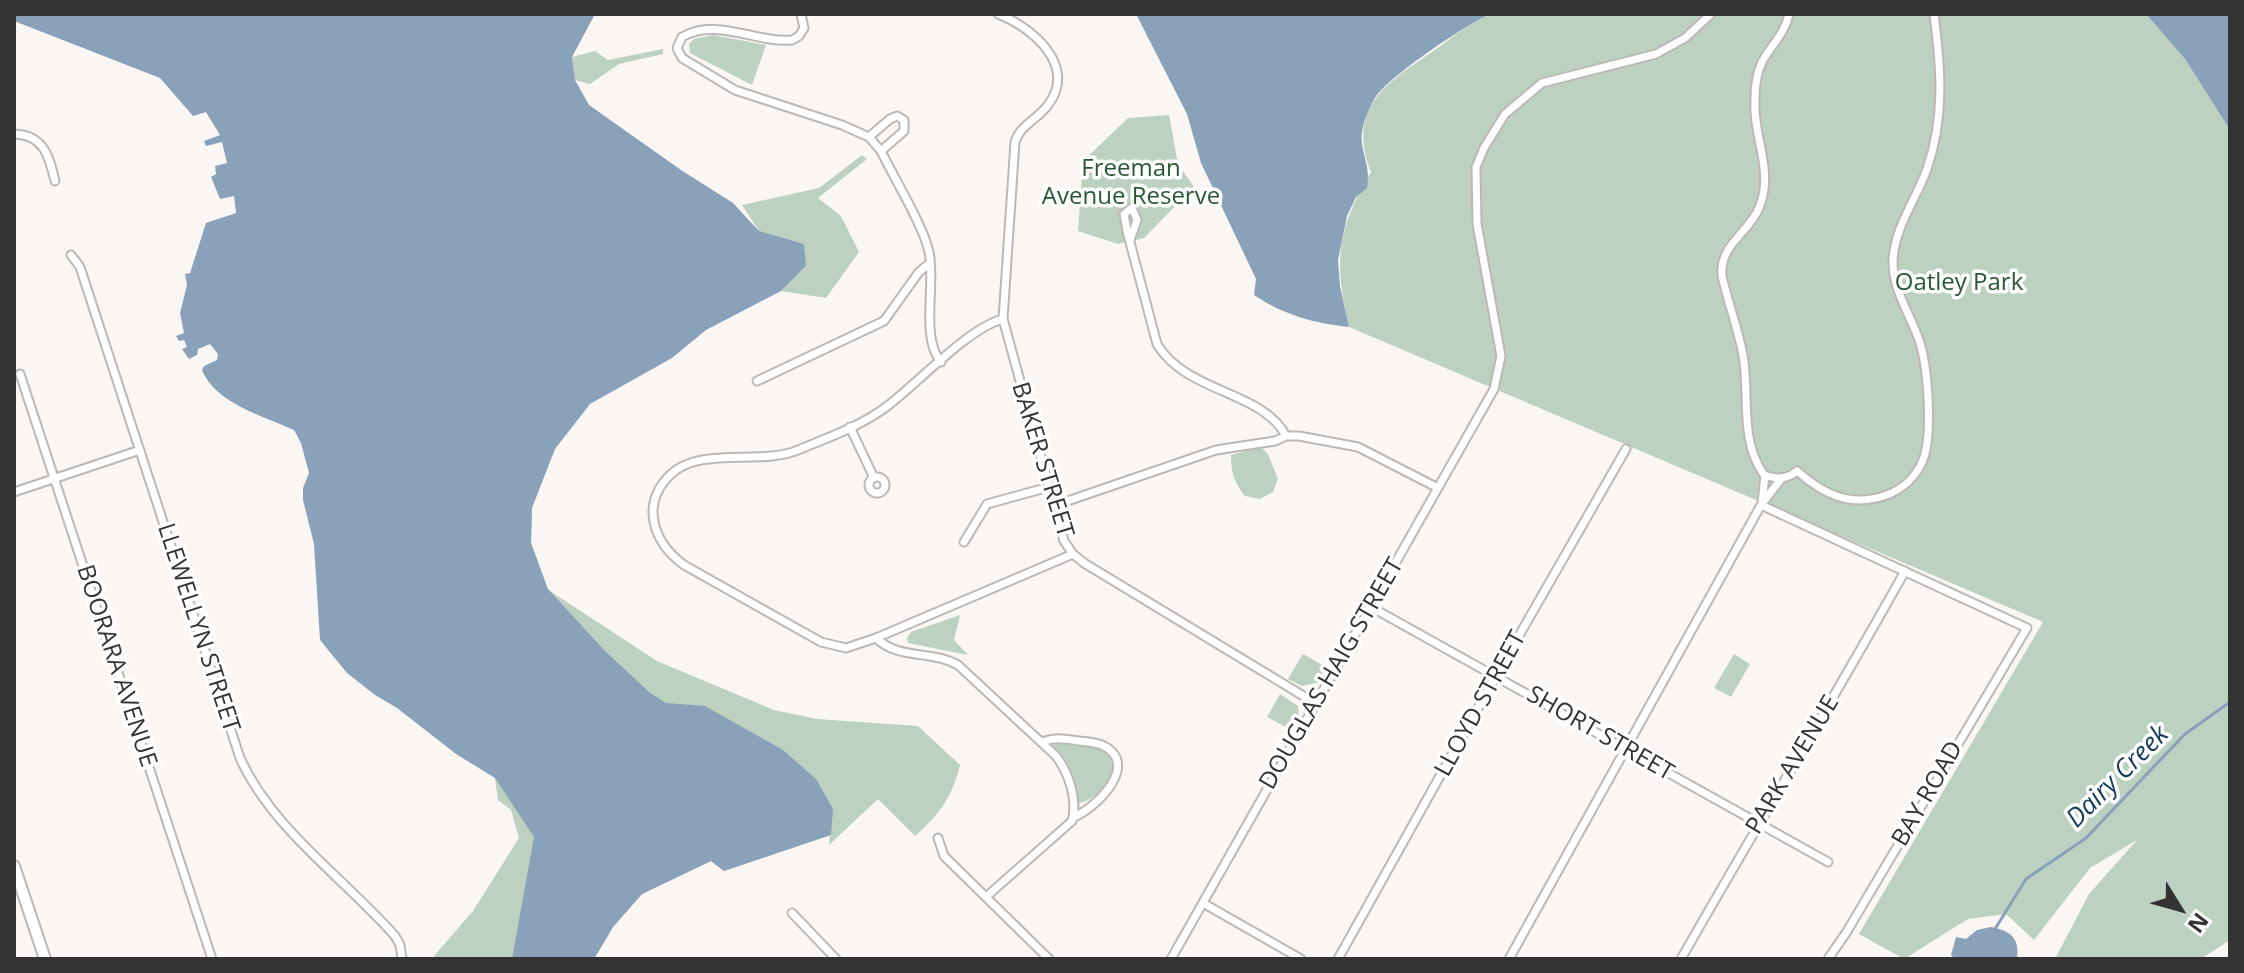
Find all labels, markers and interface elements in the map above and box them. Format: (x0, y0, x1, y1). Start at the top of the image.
park label: Freeman Avenue Reserve (1042, 155, 1220, 211)
park label: Oatley Park (1895, 269, 2023, 297)
street label: BAKER STREET (1005, 379, 1079, 541)
street label: LLEWELLYN STREET (151, 520, 245, 736)
street label: DOUGLAS HAIG STREET (1254, 553, 1410, 795)
street label: BOORARA AVENUE (70, 561, 162, 771)
street label: LLOYD STREET (1429, 626, 1533, 782)
street label: SHORT STREET (1521, 680, 1679, 788)
street label: PARK AVENUE (1740, 690, 1846, 840)
water label: Dairy Creek (2060, 719, 2176, 835)
street label: BAY ROAD (1886, 736, 1970, 852)
north arrow (2140, 869, 2220, 949)
text: N (2182, 907, 2217, 940)

